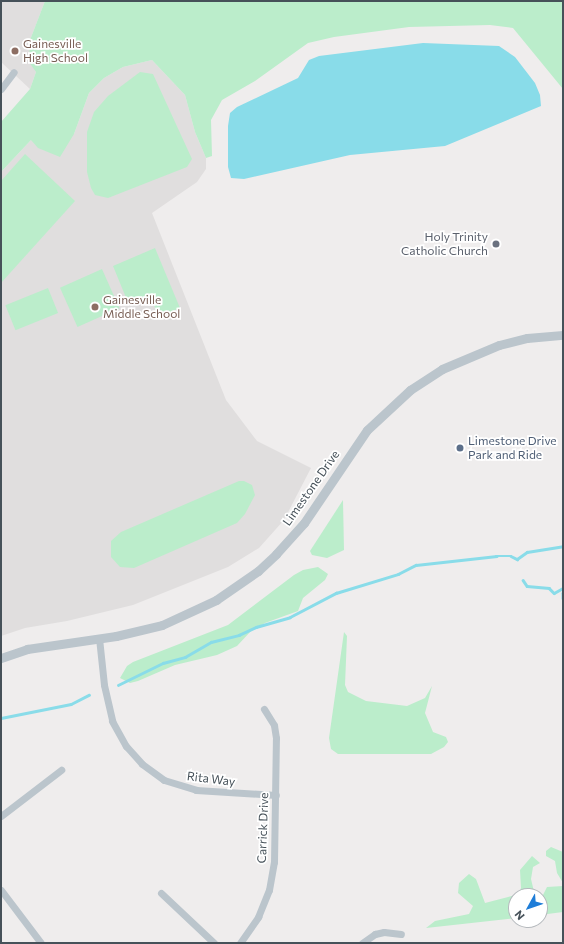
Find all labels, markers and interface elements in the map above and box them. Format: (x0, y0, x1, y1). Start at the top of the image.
place label: Gainesville High School (23, 37, 88, 65)
marker: Gainesville High School (10, 46, 20, 56)
place label: Holy Trinity Catholic Church (401, 230, 488, 258)
marker: Holy Trinity Catholic Church (491, 239, 501, 249)
place label: Gainesville Middle School (103, 293, 180, 321)
marker: Gainesville Middle School (90, 302, 100, 312)
place label: Limestone Drive Park and Ride (468, 434, 557, 462)
marker: Limestone Drive Park and Ride (455, 443, 465, 453)
street label: Limestone Drive (280, 448, 342, 528)
street label: Rita Way (186, 769, 236, 789)
street label: Carrick Drive (255, 792, 271, 864)
north arrow (508, 888, 548, 928)
text: N (512, 908, 527, 923)

